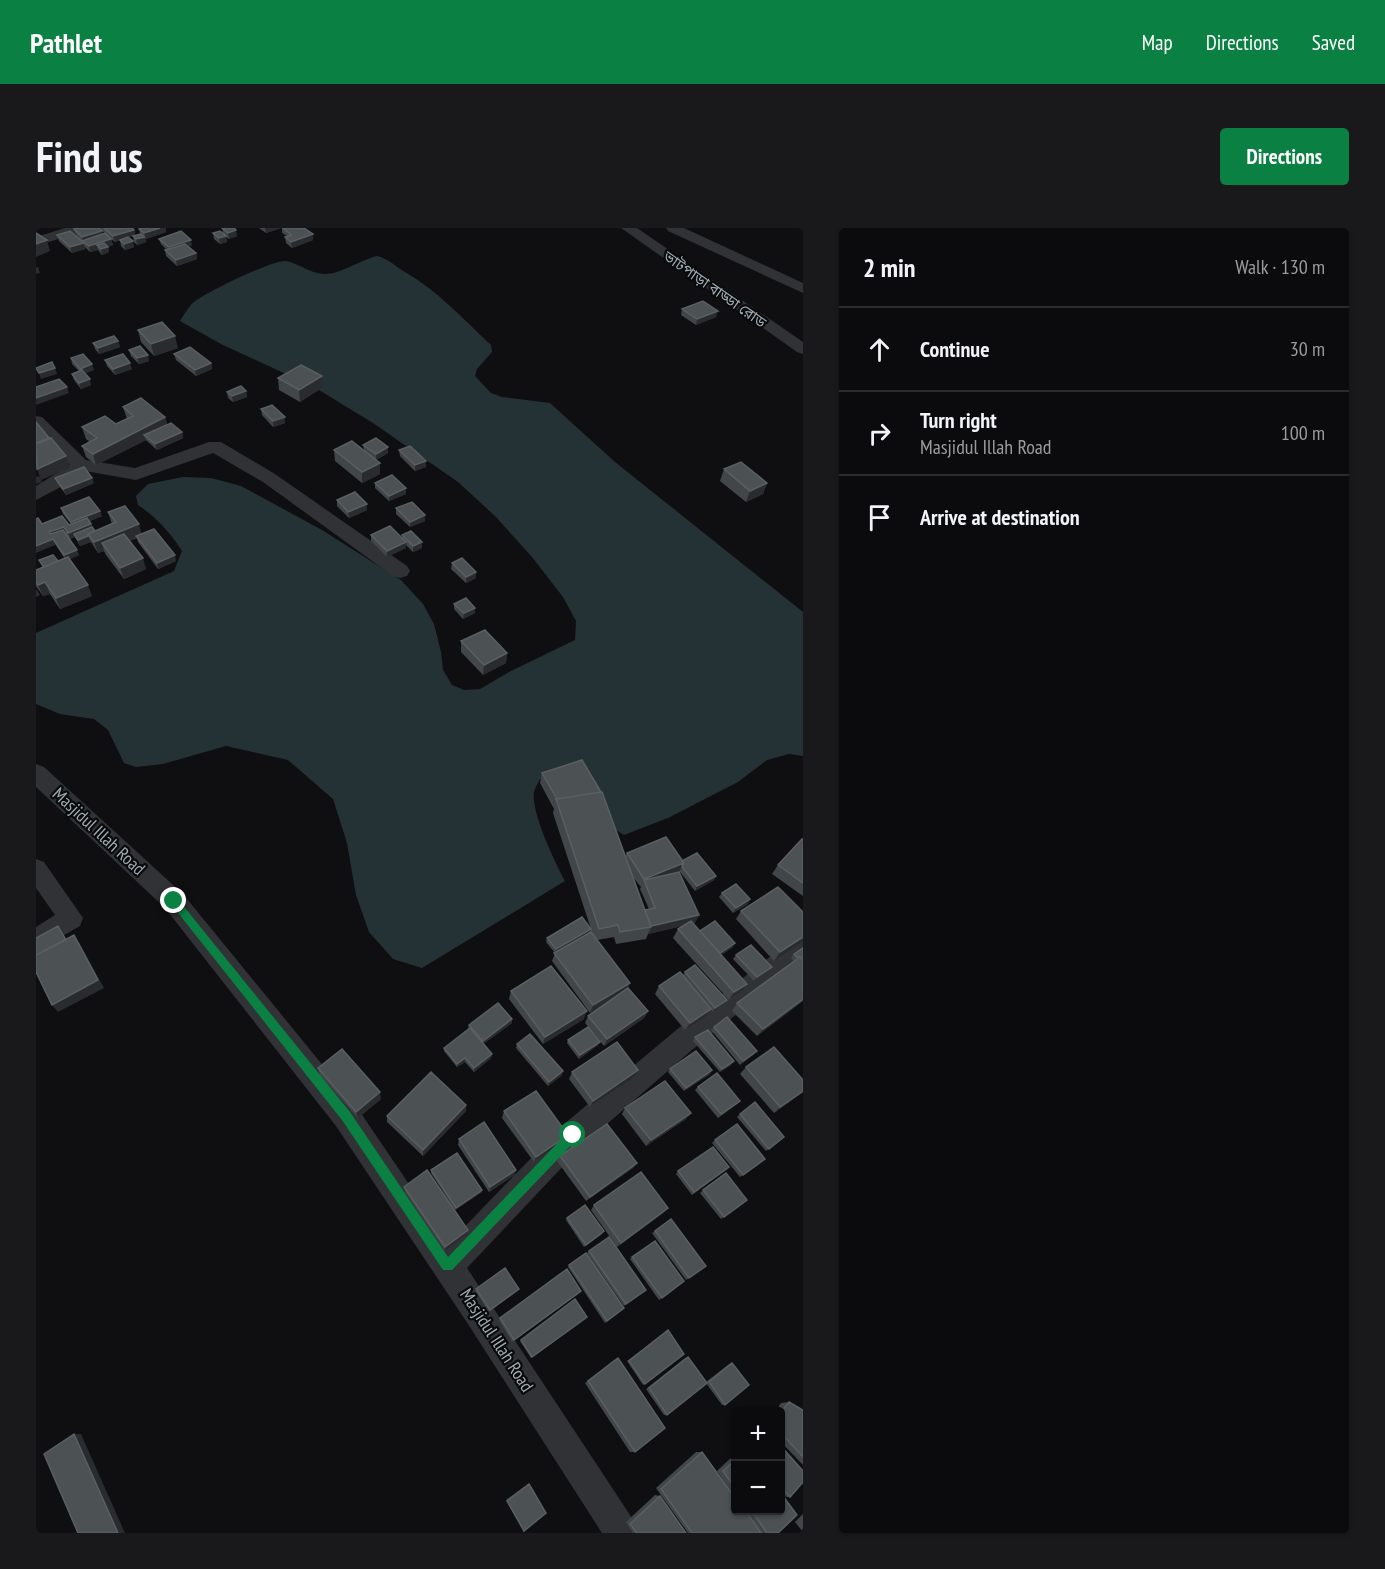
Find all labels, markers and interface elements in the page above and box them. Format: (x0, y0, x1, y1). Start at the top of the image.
text: Pathlet (30, 24, 102, 61)
text: Map (1142, 29, 1173, 56)
text: Directions (1206, 29, 1279, 56)
text: Saved (1312, 29, 1355, 56)
button: Directions (1220, 128, 1349, 185)
text: Find us (36, 129, 143, 184)
street label: ভাটপাড়া বাড্ডা রোড (659, 246, 770, 332)
text: 2 min (863, 251, 916, 284)
text: Walk · 130 m (1235, 254, 1325, 280)
icon: ahead (863, 333, 896, 366)
text: Continue (920, 335, 990, 363)
text: 30 m (1290, 336, 1325, 362)
text: Turn right (920, 406, 997, 434)
icon: right (863, 417, 896, 450)
text: 100 m (1281, 420, 1325, 446)
text: Masjidul Illah Road (920, 434, 1052, 460)
icon: arrive (863, 501, 896, 534)
text: Arrive at destination (920, 503, 1080, 531)
street label: Masjidul Illah Road (48, 782, 150, 880)
route end (160, 887, 186, 913)
route start (559, 1121, 585, 1147)
street label: Masjidul Illah Road (455, 1284, 539, 1396)
map controls (731, 1407, 785, 1515)
button: + (731, 1407, 785, 1461)
button: − (731, 1461, 785, 1515)

